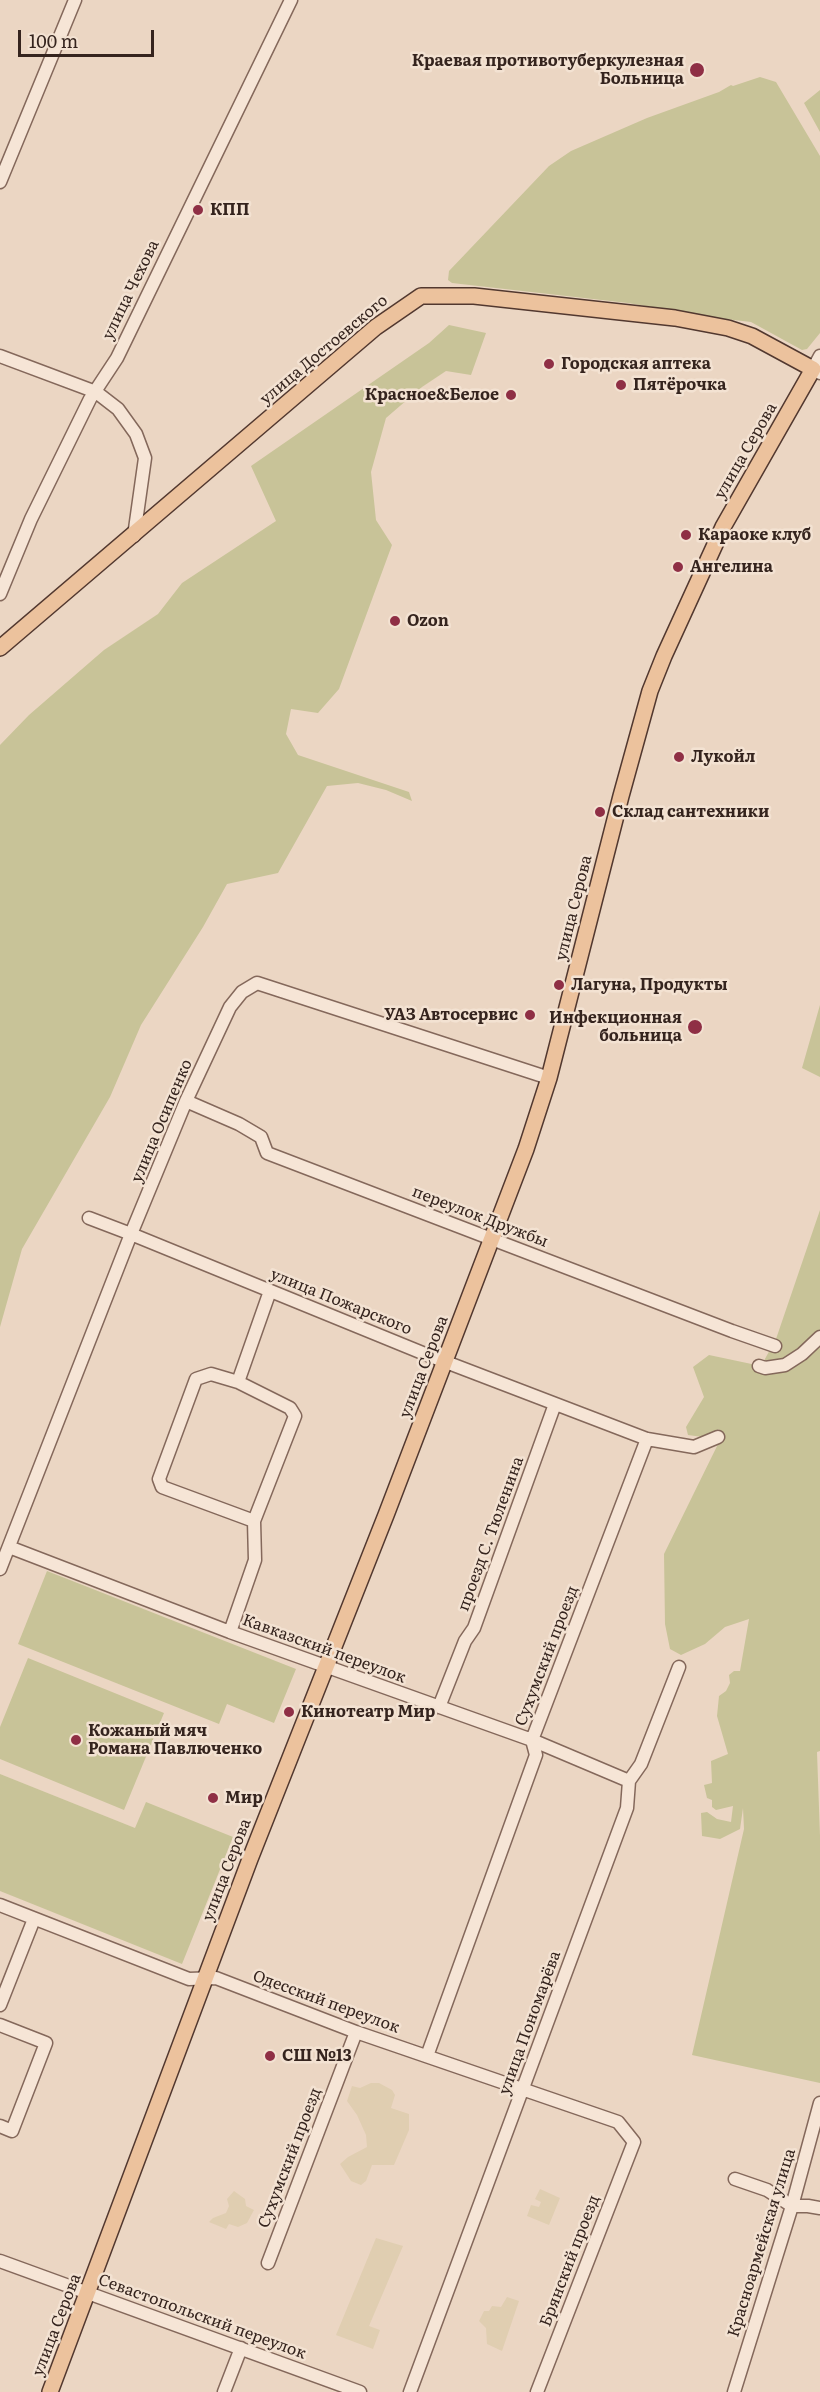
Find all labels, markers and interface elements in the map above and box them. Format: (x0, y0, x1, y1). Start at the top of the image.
scale bar (21, 18, 158, 56)
text: 100 m (29, 27, 78, 54)
place label: Краевая противотуберкулезная Больница (412, 51, 684, 89)
marker: Краевая противотуберкулезная Больница (688, 61, 706, 79)
place label: КПП (210, 200, 249, 220)
marker: КПП (191, 203, 205, 217)
street label: улица Чехова (99, 237, 163, 343)
street label: улица Достоевского (256, 291, 392, 409)
place label: Городская аптека (561, 354, 711, 374)
marker: Городская аптека (542, 357, 556, 371)
place label: Пятёрочка (633, 375, 726, 395)
marker: Пятёрочка (614, 378, 628, 392)
place label: Красное&Белое (365, 385, 499, 405)
marker: Красное&Белое (504, 388, 518, 402)
street label: улица Серова (711, 399, 781, 503)
place label: Караоке клуб (698, 525, 811, 545)
marker: Караоке клуб (679, 528, 693, 542)
place label: Ангелина (690, 557, 773, 577)
marker: Ангелина (671, 560, 685, 574)
place label: Ozon (407, 611, 449, 631)
marker: Ozon (388, 614, 402, 628)
place label: Лукойл (691, 747, 755, 767)
marker: Лукойл (672, 750, 686, 764)
place label: Склад сантехники (612, 802, 769, 822)
marker: Склад сантехники (593, 805, 607, 819)
street label: улица Серова (552, 853, 596, 963)
place label: Лагуна, Продукты (571, 975, 728, 995)
marker: Лагуна, Продукты (552, 978, 566, 992)
place label: УАЗ Автосервис (384, 1005, 518, 1025)
marker: УАЗ Автосервис (523, 1008, 537, 1022)
place label: Инфекционная больница (549, 1008, 682, 1046)
marker: Инфекционная больница (686, 1018, 704, 1036)
street label: улица Осипенко (127, 1056, 197, 1186)
street label: переулок Дружбы (409, 1182, 551, 1252)
street label: улица Пожарского (267, 1265, 415, 1339)
street label: улица Серова (396, 1313, 452, 1421)
street label: проезд С. Тюленина (454, 1454, 528, 1614)
street label: Сухумский проезд (511, 1583, 583, 1729)
street label: Кавказский переулок (240, 1610, 408, 1688)
place label: Кинотеатр Мир (301, 1702, 435, 1722)
marker: Кинотеатр Мир (282, 1705, 296, 1719)
place label: Кожаный мяч Романа Павлюченко (88, 1721, 262, 1759)
marker: Кожаный мяч Романа Павлюченко (69, 1733, 83, 1747)
place label: Мир (225, 1788, 263, 1808)
marker: Мир (206, 1791, 220, 1805)
street label: улица Серова (199, 1816, 255, 1924)
street label: улица Пономарёва (495, 1948, 565, 2098)
street label: Одесский переулок (250, 1967, 402, 2037)
place label: СШ №13 (282, 2046, 352, 2066)
marker: СШ №13 (263, 2049, 277, 2063)
street label: Сухумский проезд (254, 2085, 326, 2231)
street label: Красноармейская улица (724, 2146, 800, 2340)
street label: Брянский проезд (536, 2193, 604, 2329)
street label: Севастопольский переулок (96, 2270, 308, 2364)
street label: улица Серова (29, 2271, 85, 2379)

